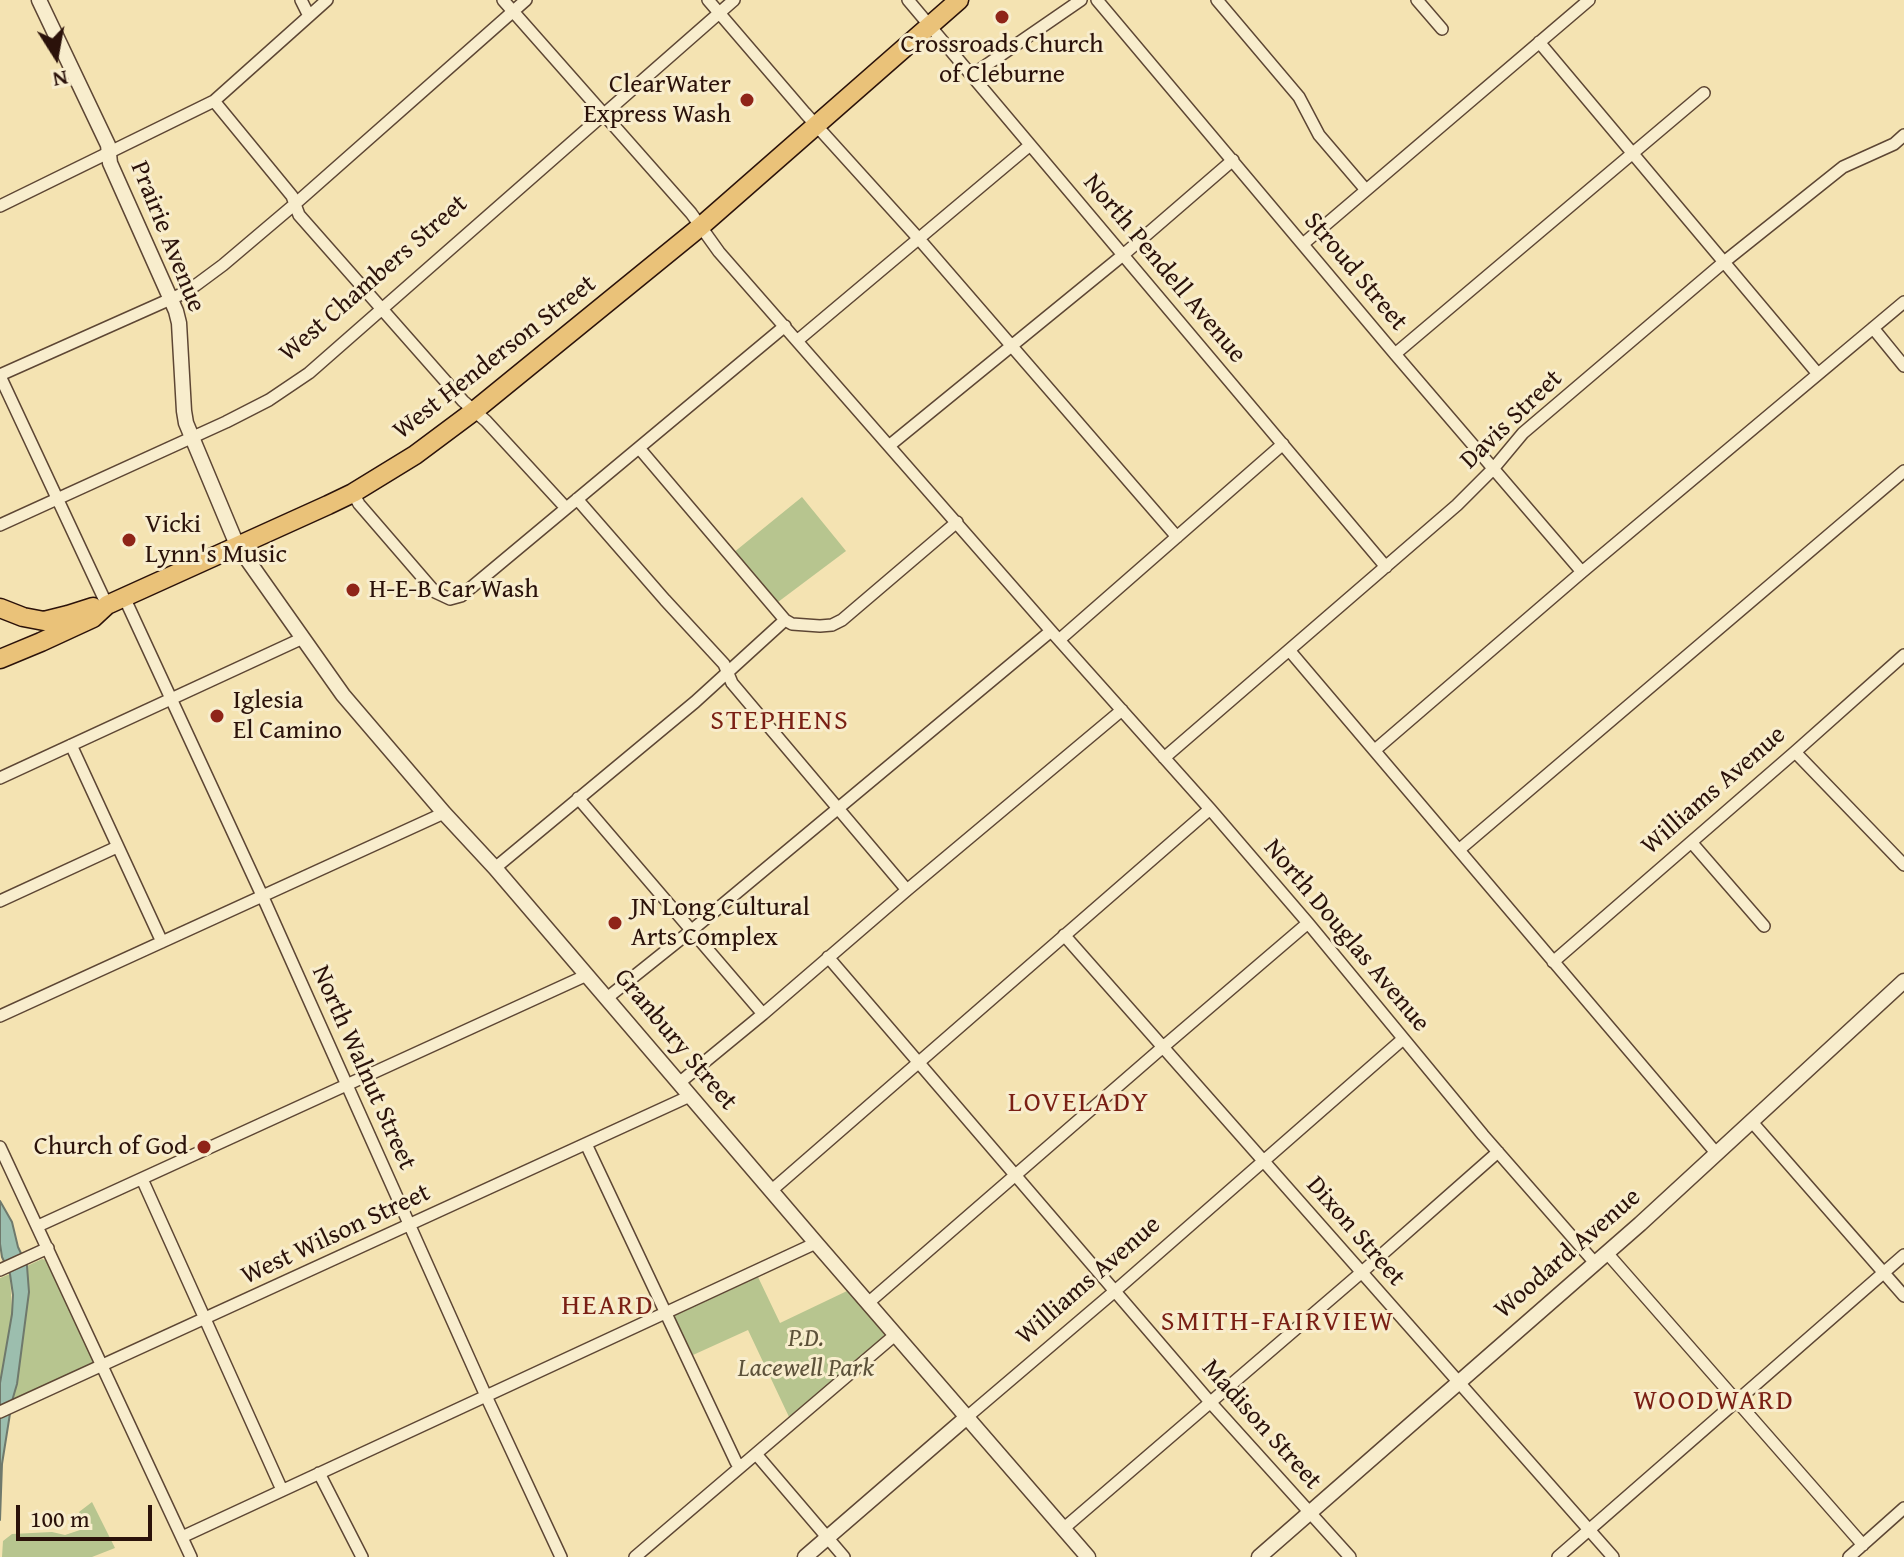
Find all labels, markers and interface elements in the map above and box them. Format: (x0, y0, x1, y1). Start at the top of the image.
marker: Crossroads Church of Cleburne (993, 8, 1011, 26)
north arrow (16, 16, 96, 96)
place label: Crossroads Church of Cleburne (900, 29, 1104, 90)
text: N (50, 62, 71, 97)
place label: ClearWater Express Wash (583, 69, 731, 130)
marker: ClearWater Express Wash (738, 91, 756, 109)
street label: Prairie Avenue (123, 157, 211, 317)
street label: North Pendell Avenue (1076, 168, 1252, 370)
street label: West Chambers Street (274, 189, 474, 369)
street label: Stroud Street (1296, 206, 1414, 338)
street label: West Henderson Street (387, 269, 603, 447)
street label: Davis Street (1454, 364, 1570, 476)
place label: Vicki Lynn's Music (145, 509, 287, 570)
marker: Vicki Lynn's Music (120, 531, 138, 549)
place label: H-E-B Car Wash (369, 574, 539, 606)
marker: H-E-B Car Wash (344, 581, 362, 599)
place label: Iglesia El Camino (233, 685, 342, 746)
district label: STEPHENS (710, 705, 850, 739)
marker: Iglesia El Camino (208, 707, 226, 725)
street label: Williams Avenue (1636, 720, 1792, 862)
street label: North Douglas Avenue (1256, 833, 1436, 1039)
place label: JN Long Cultural Arts Complex (631, 892, 810, 954)
marker: JN Long Cultural Arts Complex (606, 914, 624, 932)
street label: North Walnut Street (304, 961, 422, 1175)
street label: Granbury Street (607, 963, 743, 1117)
district label: LOVELADY (1008, 1087, 1150, 1121)
place label: Church of God (34, 1131, 188, 1163)
marker: Church of God (195, 1138, 213, 1156)
street label: Dixon Street (1299, 1171, 1411, 1293)
street label: West Wilson Street (237, 1178, 435, 1292)
street label: Woodard Avenue (1488, 1182, 1648, 1326)
street label: Williams Avenue (1011, 1210, 1167, 1352)
district label: HEARD (562, 1290, 654, 1324)
district label: SMITH-FAIRVIEW (1161, 1306, 1395, 1340)
park label: P.D. Lacewell Park (738, 1323, 874, 1384)
street label: Madison Street (1194, 1353, 1328, 1497)
district label: WOODWARD (1633, 1385, 1795, 1419)
scale bar (20, 1489, 156, 1539)
text: 100 m (30, 1501, 90, 1536)

